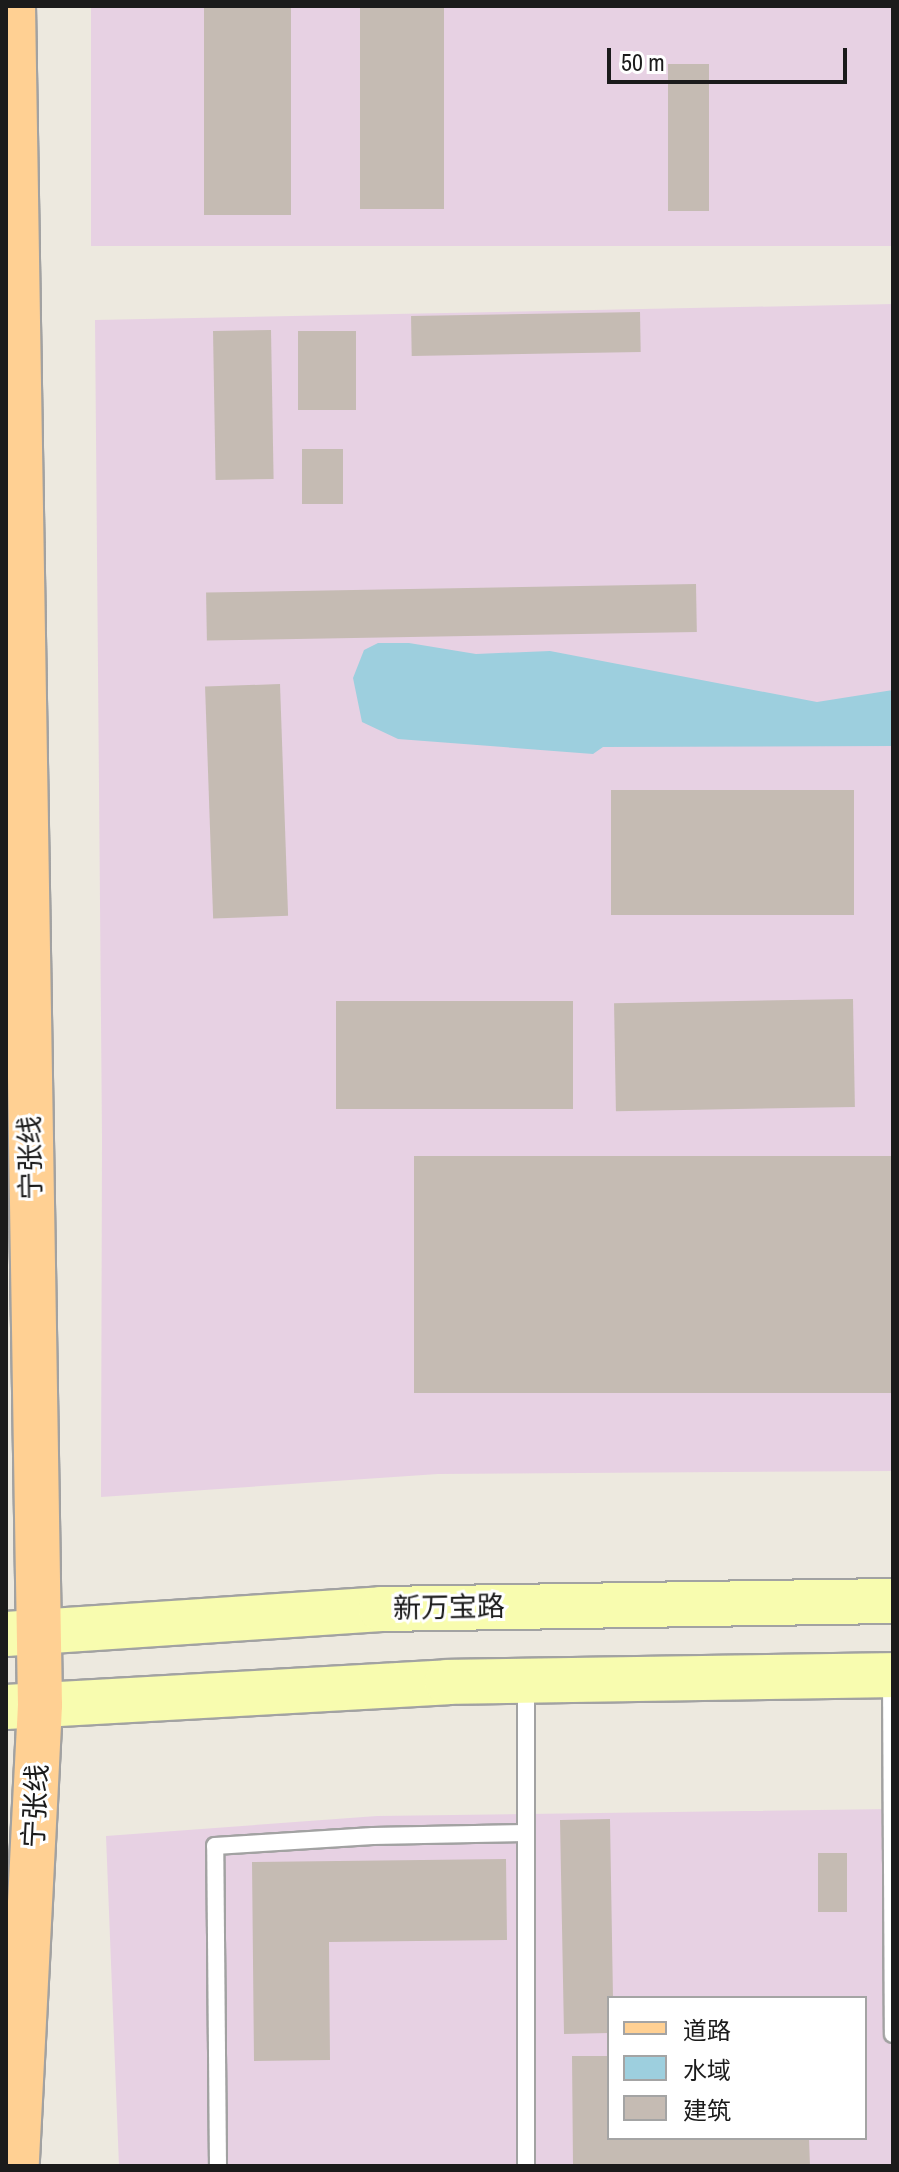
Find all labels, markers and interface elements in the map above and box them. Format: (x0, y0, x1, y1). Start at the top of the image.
scale bar (611, 32, 851, 82)
text: 50 m (621, 46, 665, 78)
street label: 宁张线 (12, 1116, 48, 1200)
street label: 新万宝路 (393, 1589, 505, 1625)
street label: 宁张线 (16, 1763, 54, 1849)
legend (607, 1996, 867, 2140)
text: 道路 (683, 2014, 731, 2046)
text: 水域 (683, 2054, 731, 2086)
text: 建筑 (683, 2094, 731, 2126)

